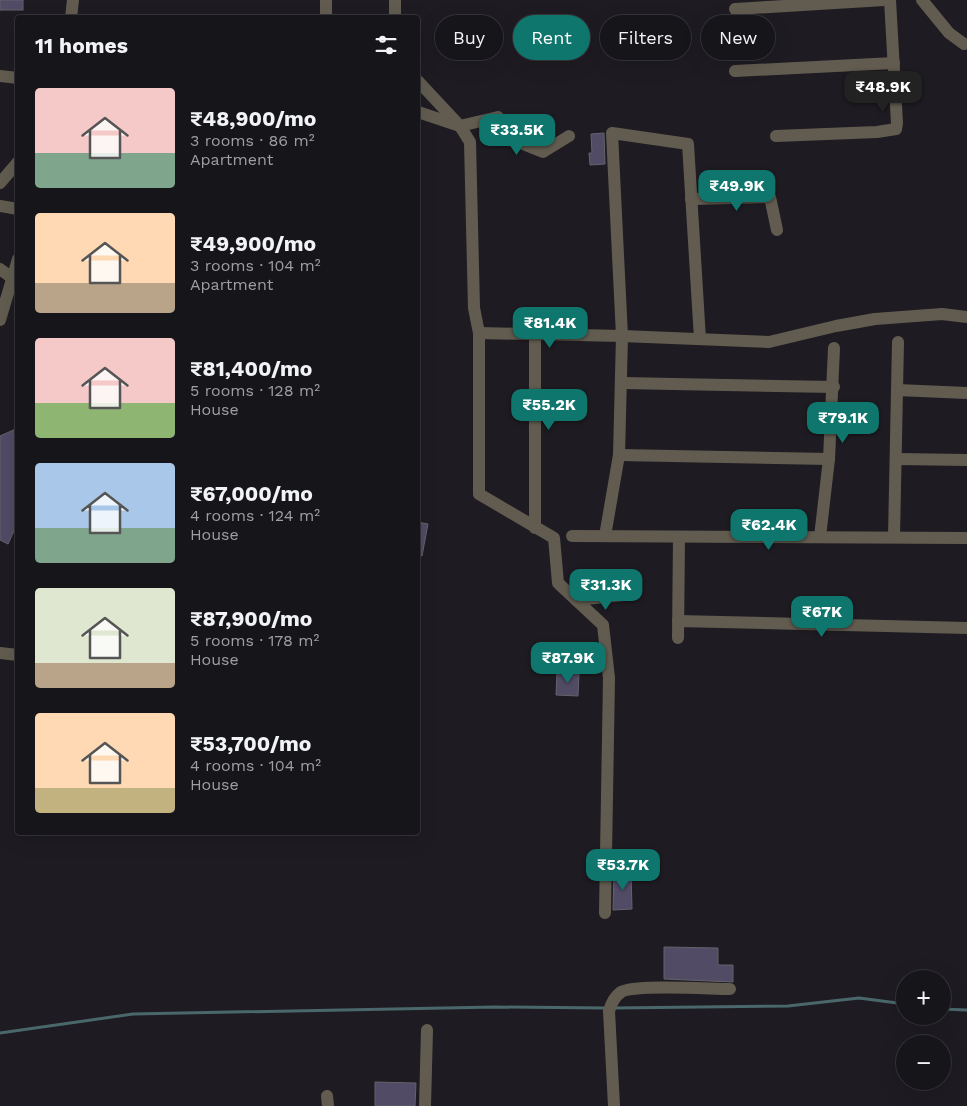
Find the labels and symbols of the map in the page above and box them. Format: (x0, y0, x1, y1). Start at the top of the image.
pin: ₹48.9K (842, 70, 924, 113)
pin: ₹33.5K (476, 114, 558, 156)
pin: ₹49.9K (696, 170, 778, 212)
pin: ₹81.4K (509, 306, 591, 349)
pin: ₹55.2K (508, 388, 590, 431)
pin: ₹79.1K (802, 402, 884, 444)
pin: ₹62.4K (728, 508, 810, 551)
pin: ₹31.3K (565, 568, 647, 611)
pin: ₹67K (792, 596, 852, 638)
pin: ₹87.9K (527, 642, 609, 684)
pin: ₹53.7K (582, 848, 664, 891)

